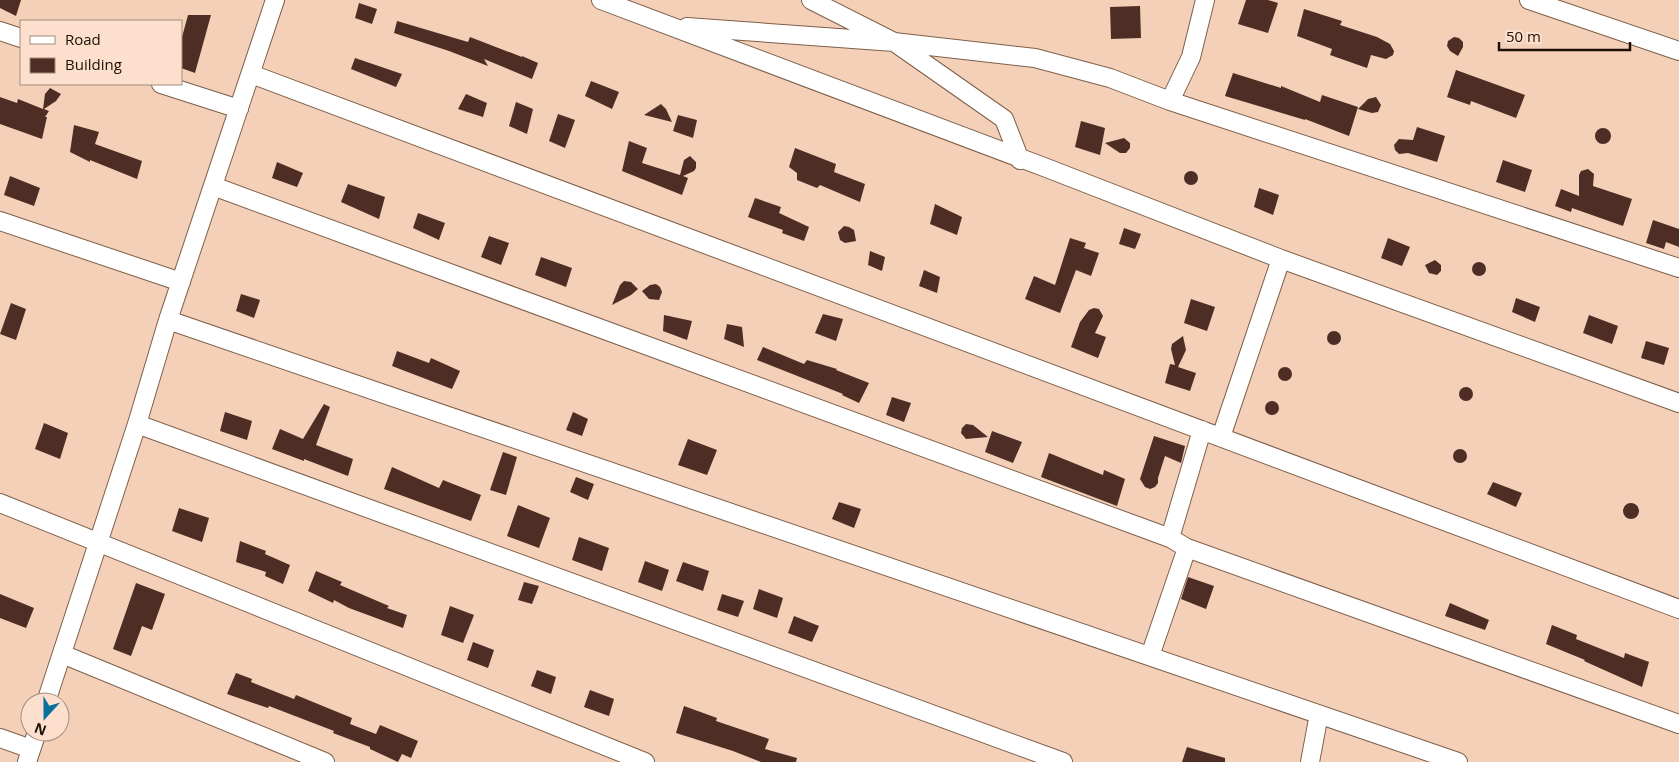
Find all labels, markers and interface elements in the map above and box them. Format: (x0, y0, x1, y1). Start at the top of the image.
legend (20, 20, 182, 85)
scale bar (1499, 20, 1630, 52)
text: 50 m (1506, 26, 1541, 46)
text: Road (65, 29, 101, 49)
text: Building (65, 54, 122, 74)
north arrow (20, 692, 70, 742)
text: N (31, 719, 49, 741)

